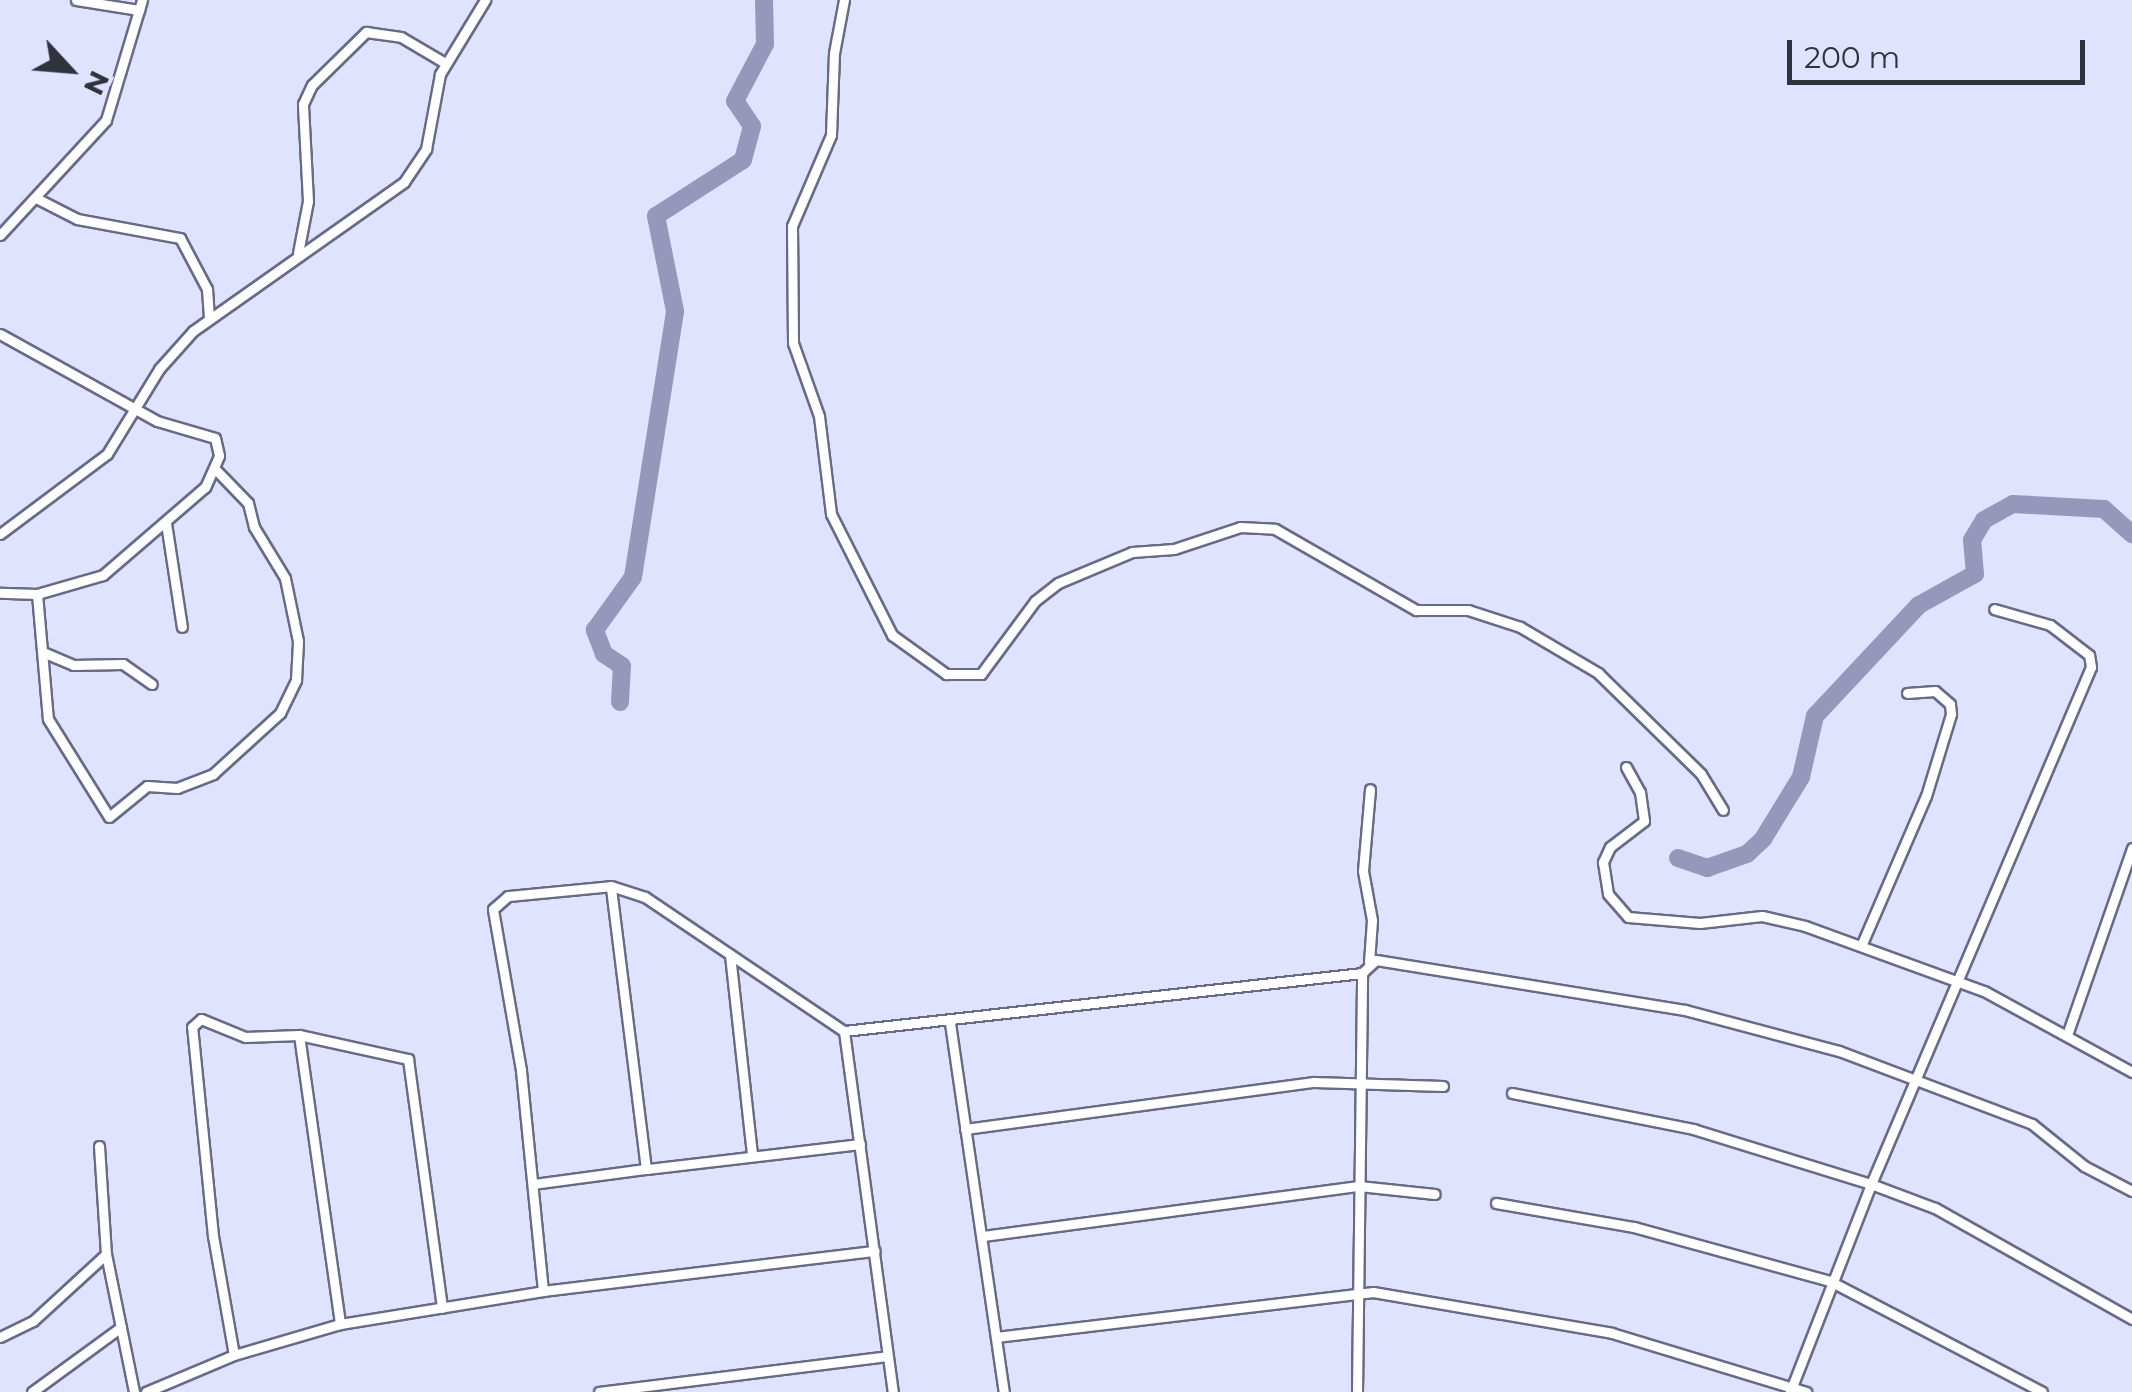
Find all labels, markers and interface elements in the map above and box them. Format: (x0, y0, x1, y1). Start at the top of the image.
north arrow (20, 20, 120, 120)
scale bar (1792, 20, 2090, 82)
text: 200 m (1804, 39, 1900, 76)
text: N (77, 66, 117, 101)

